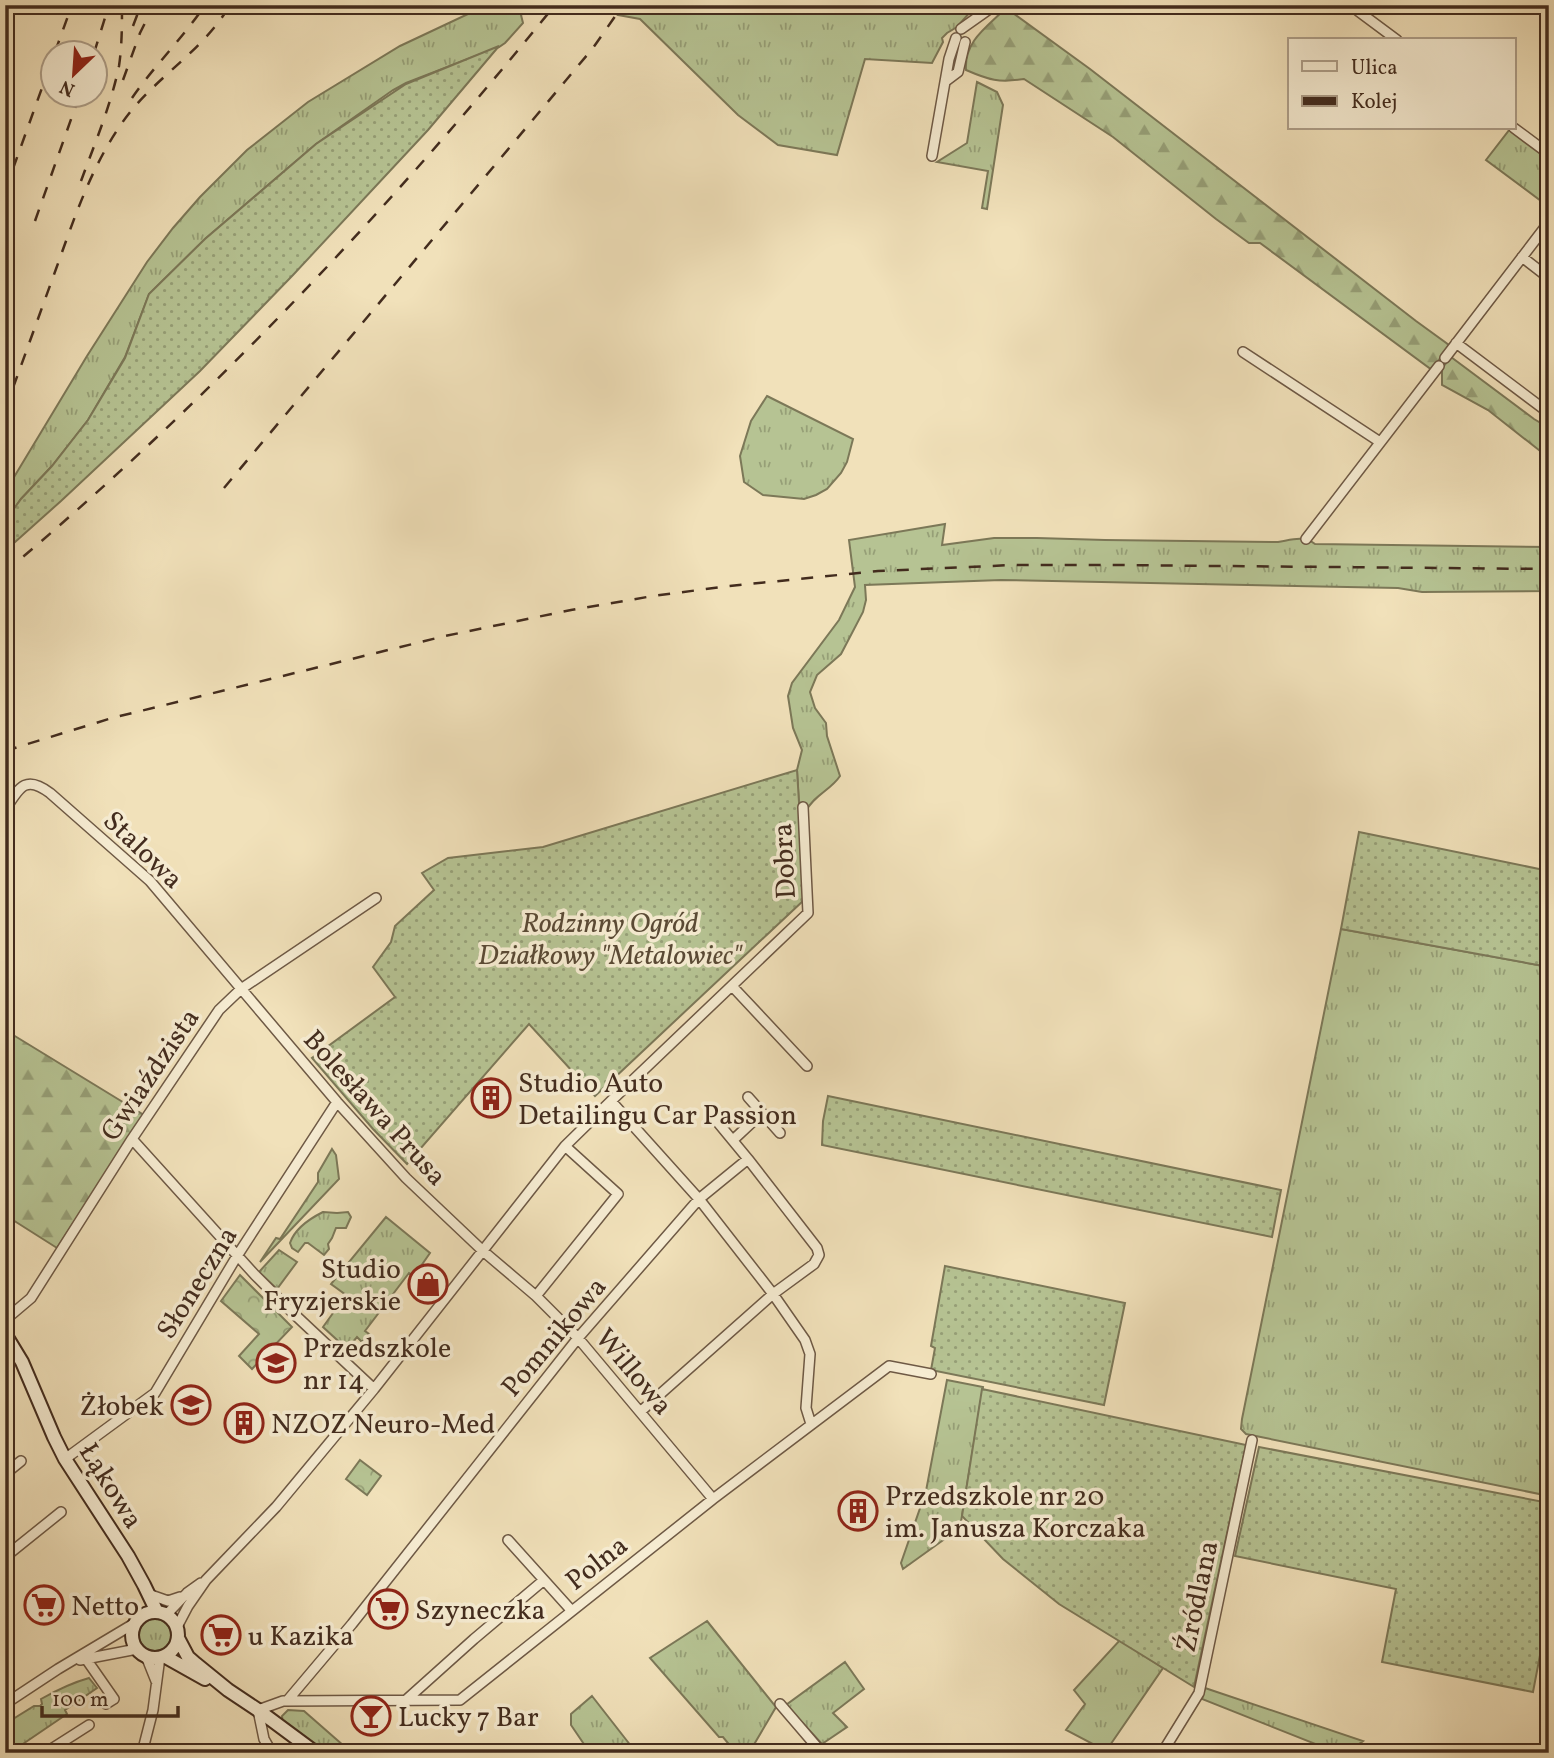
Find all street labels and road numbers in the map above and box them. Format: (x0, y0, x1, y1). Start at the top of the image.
street label: Stalowa (94, 803, 191, 899)
street label: Dobra (764, 822, 807, 900)
street label: Gwiaździsta (92, 1001, 210, 1150)
street label: Bolesława Prusa (293, 1022, 455, 1195)
street label: Słoneczna (148, 1220, 248, 1347)
street label: Pomnikowa (493, 1269, 617, 1406)
street label: Willowa (585, 1321, 681, 1424)
street label: Łąkowa (68, 1436, 152, 1537)
street label: Polna (558, 1527, 637, 1601)
street label: Źródlana (1168, 1537, 1229, 1656)

